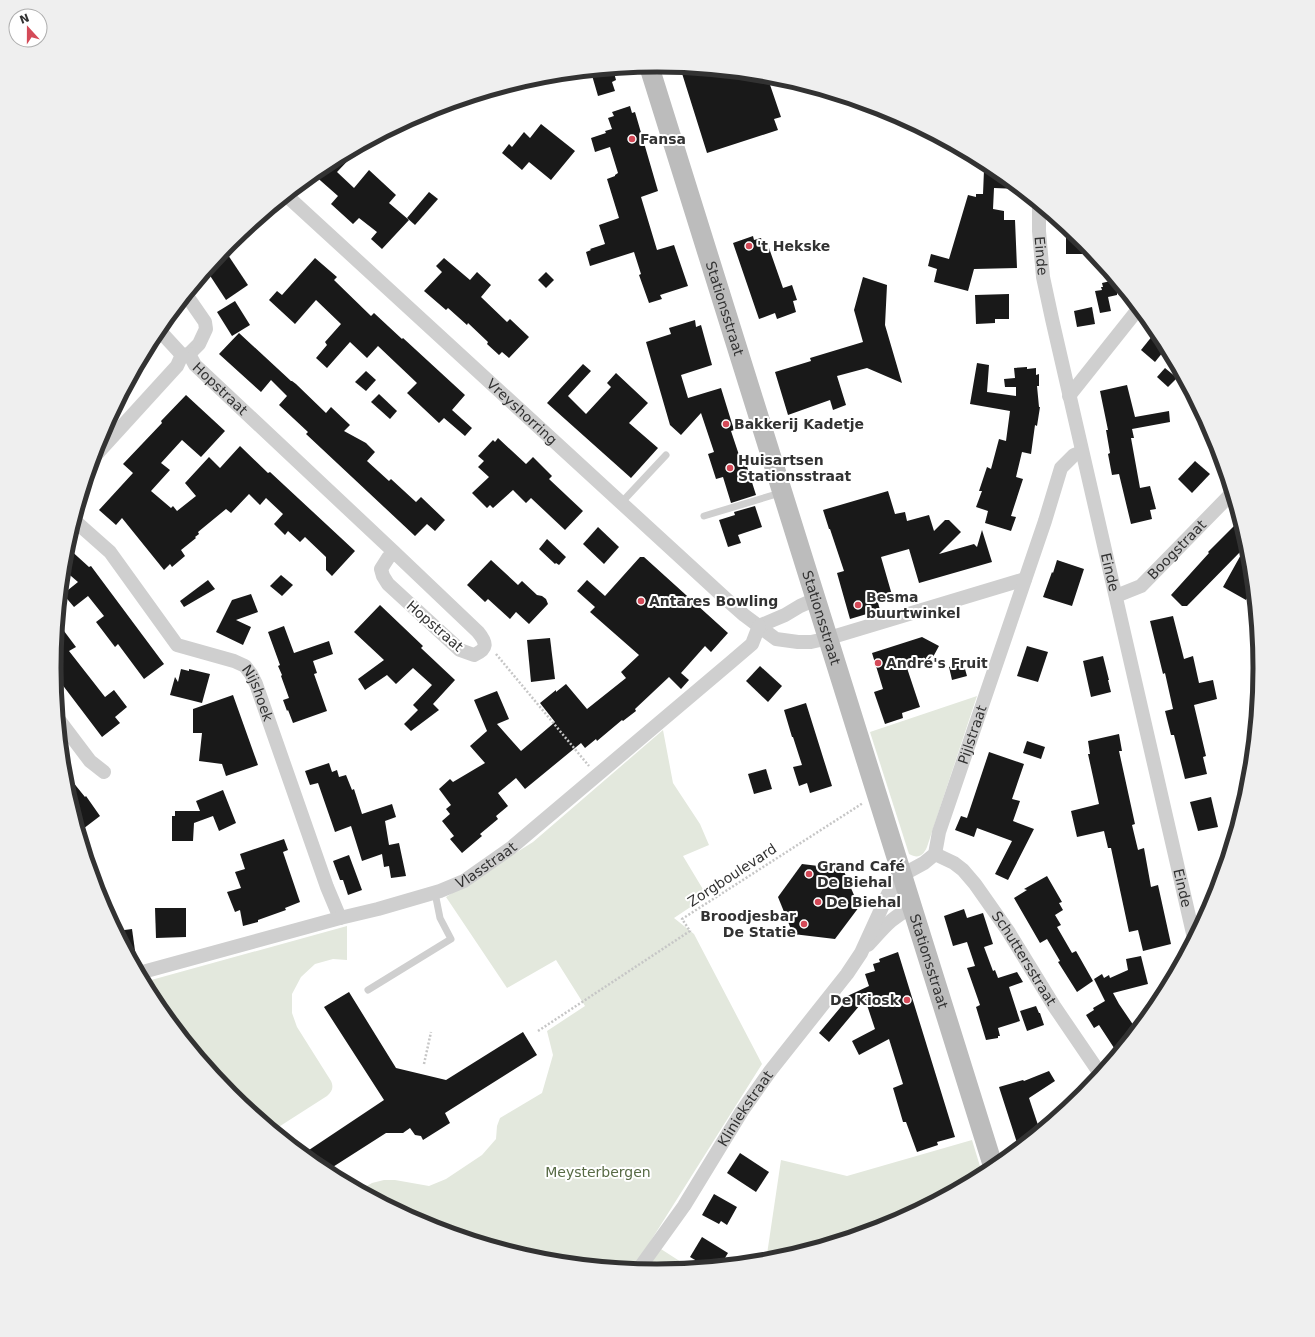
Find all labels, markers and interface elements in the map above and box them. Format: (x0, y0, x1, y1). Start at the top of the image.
north arrow (8, 8, 48, 48)
text: N (18, 11, 31, 27)
place label: Fansa (640, 131, 686, 147)
marker: Fansa (627, 134, 637, 144)
street label: Einde (1032, 236, 1051, 276)
place label: 't Hekske (757, 238, 830, 254)
marker: 't Hekske (744, 241, 754, 251)
street label: Stationsstraat (703, 259, 747, 358)
street label: Hopstraat (189, 359, 251, 418)
street label: Vreyshorring (484, 376, 560, 448)
place label: Bakkerij Kadetje (734, 416, 864, 432)
marker: Bakkerij Kadetje (721, 419, 731, 429)
place label: Huisartsen Stationsstraat (738, 452, 851, 484)
marker: Huisartsen Stationsstraat (725, 463, 735, 473)
street label: Boogstraat (1144, 516, 1210, 583)
street label: Einde (1098, 551, 1122, 593)
street label: Stationsstraat (799, 568, 844, 667)
place label: Besma buurtwinkel (866, 589, 960, 621)
place label: Antares Bowling (649, 593, 778, 609)
marker: Antares Bowling (636, 596, 646, 606)
street label: Hopstraat (404, 597, 467, 655)
marker: Besma buurtwinkel (853, 600, 863, 610)
place label: André's Fruit (886, 655, 988, 671)
marker: André's Fruit (873, 658, 883, 668)
street label: Nijshoek (239, 662, 277, 724)
street label: Pijlstraat (955, 703, 990, 766)
street label: Vlasstraat (453, 838, 520, 892)
street label: Zorgboulevard (685, 840, 779, 910)
place label: Grand Café De Biehal (817, 858, 905, 890)
street label: Einde (1170, 867, 1195, 909)
marker: Grand Café De Biehal (804, 869, 814, 879)
place label: De Biehal (826, 894, 901, 910)
marker: De Biehal (813, 897, 823, 907)
place label: Broodjesbar De Statie (700, 908, 796, 940)
street label: Schuttersstraat (989, 908, 1060, 1009)
street label: Stationsstraat (907, 912, 951, 1011)
marker: Broodjesbar De Statie (799, 919, 809, 929)
place label: De Kiosk (830, 992, 900, 1008)
marker: De Kiosk (902, 995, 912, 1005)
street label: Kliniekstraat (714, 1067, 776, 1149)
park label: Meysterbergen (545, 1164, 651, 1180)

